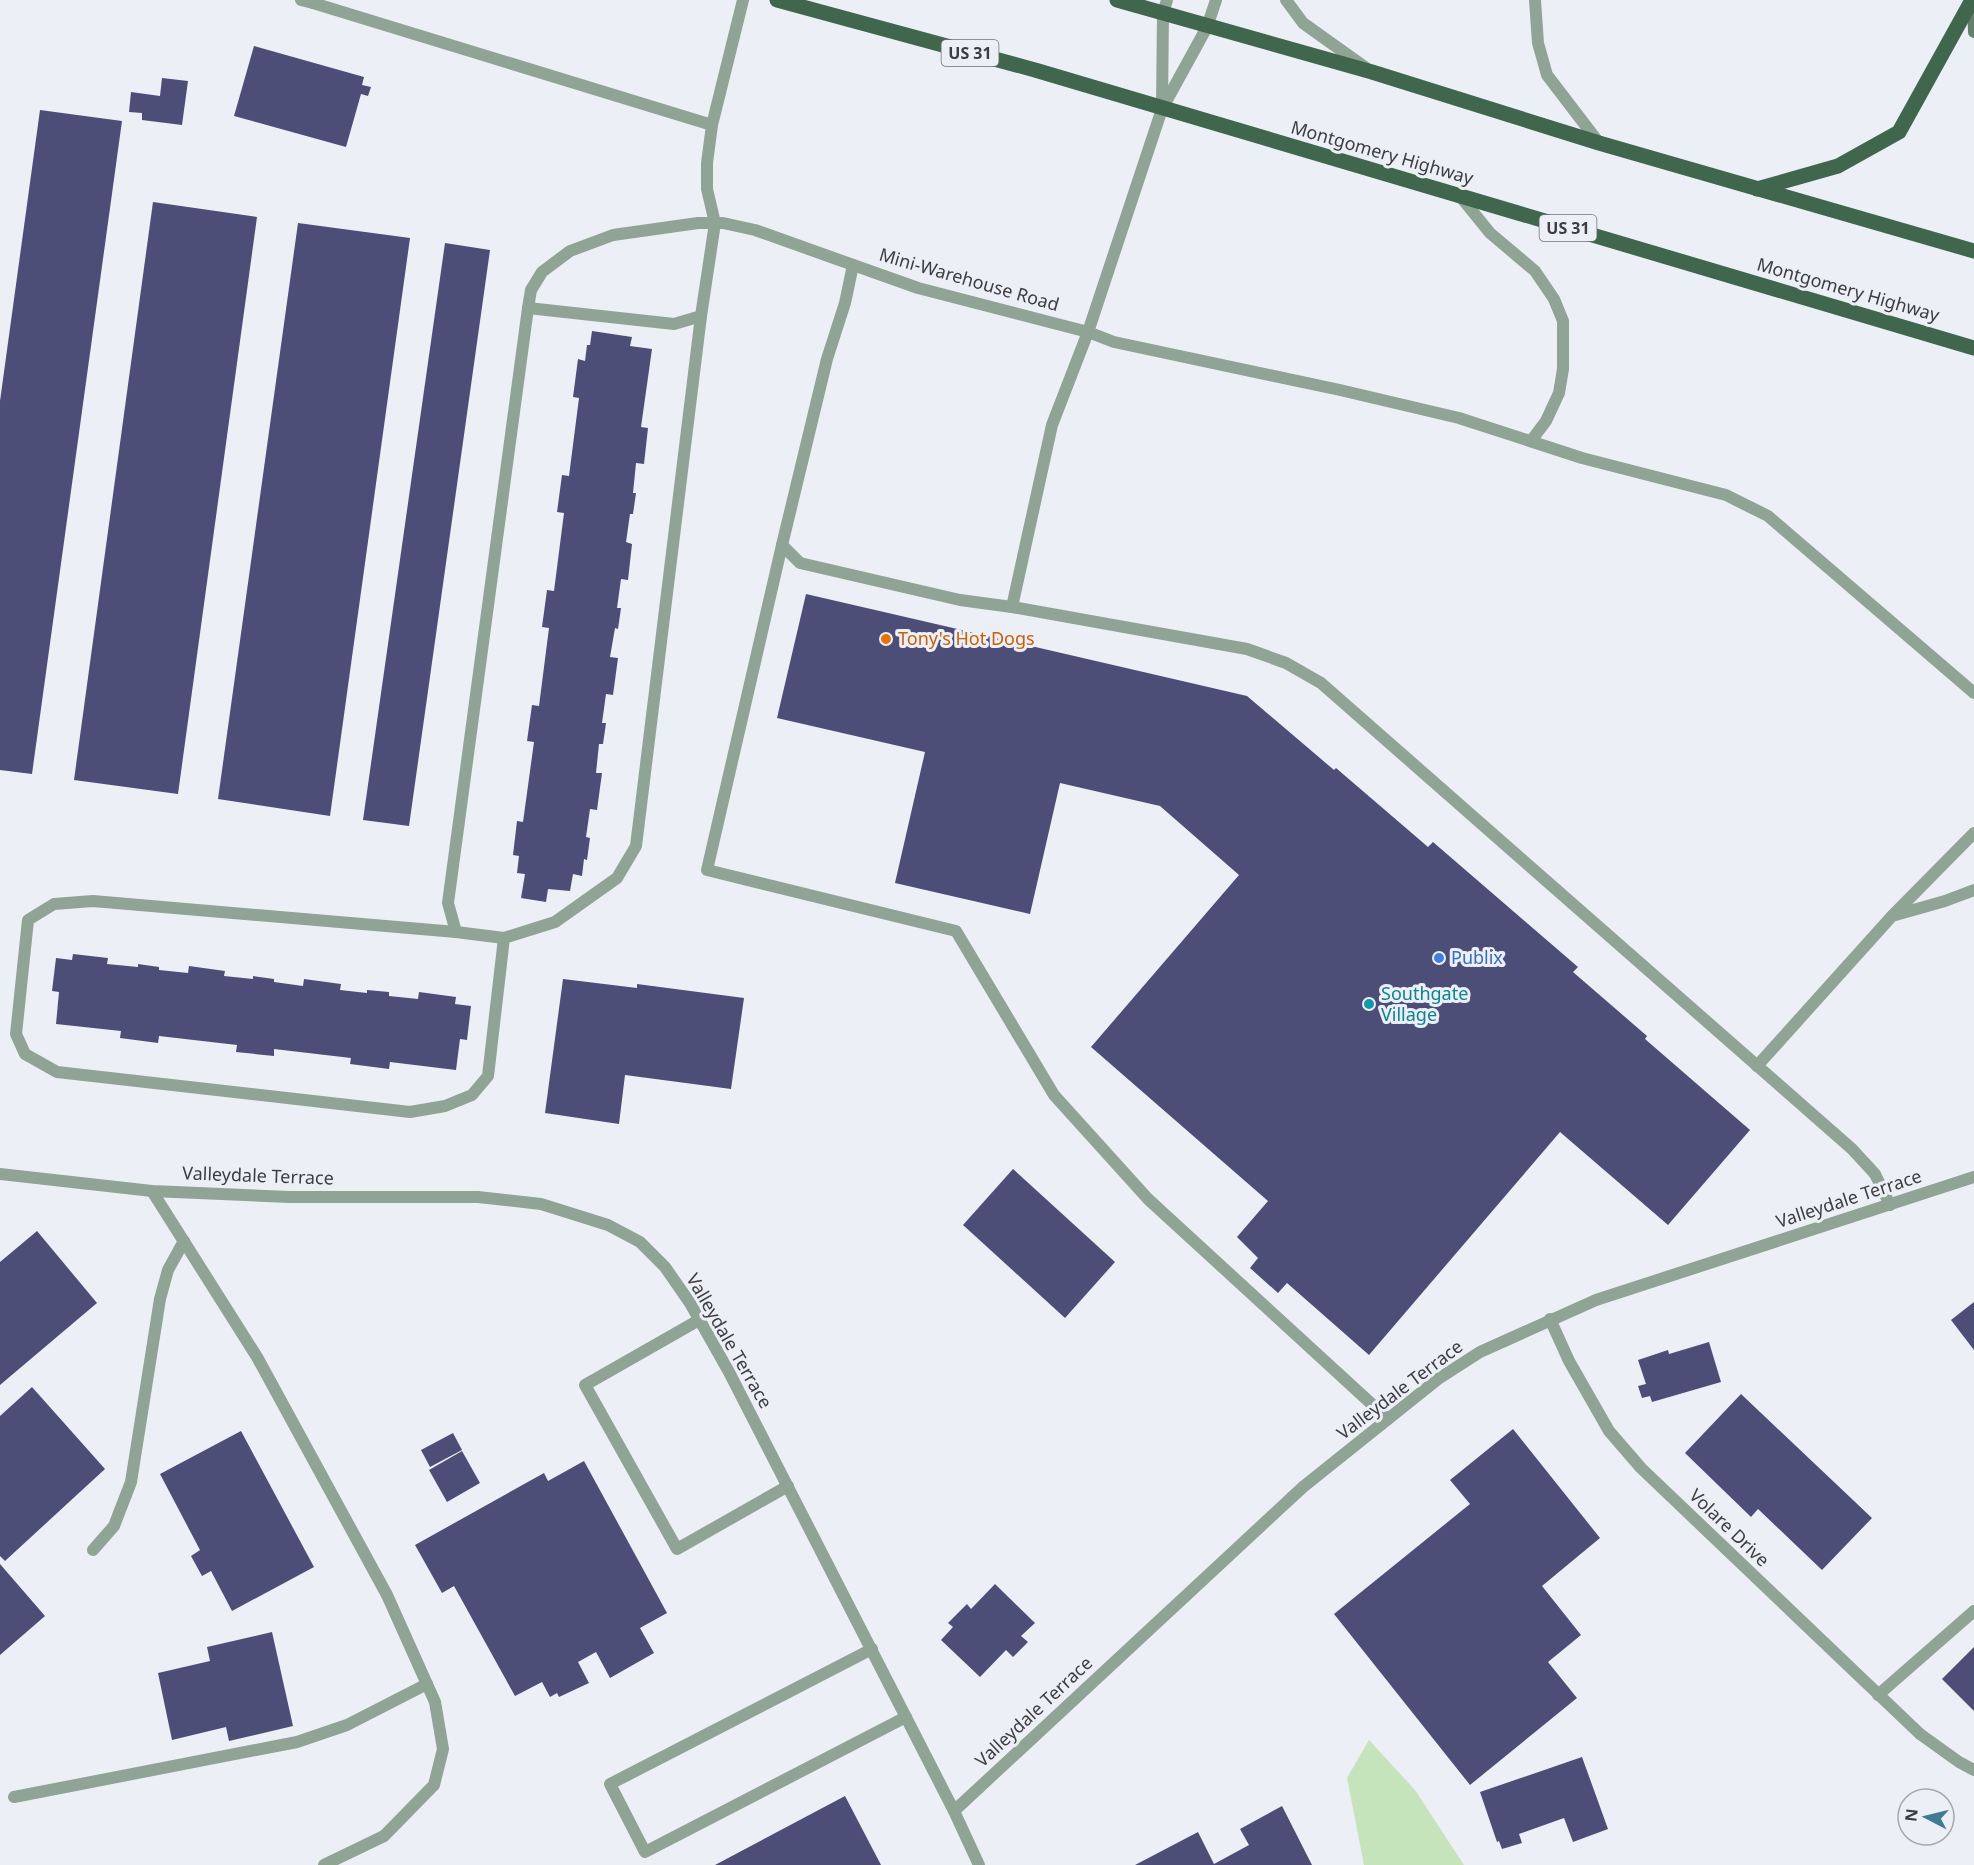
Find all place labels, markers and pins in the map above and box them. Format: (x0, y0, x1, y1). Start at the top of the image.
place label: Tony's Hot Dogs (898, 626, 1035, 650)
marker: Tony's Hot Dogs (879, 632, 893, 646)
place label: Publix (1451, 945, 1503, 969)
marker: Publix (1432, 951, 1446, 965)
place label: Southgate Village (1381, 981, 1468, 1026)
marker: Southgate Village (1362, 997, 1376, 1011)

